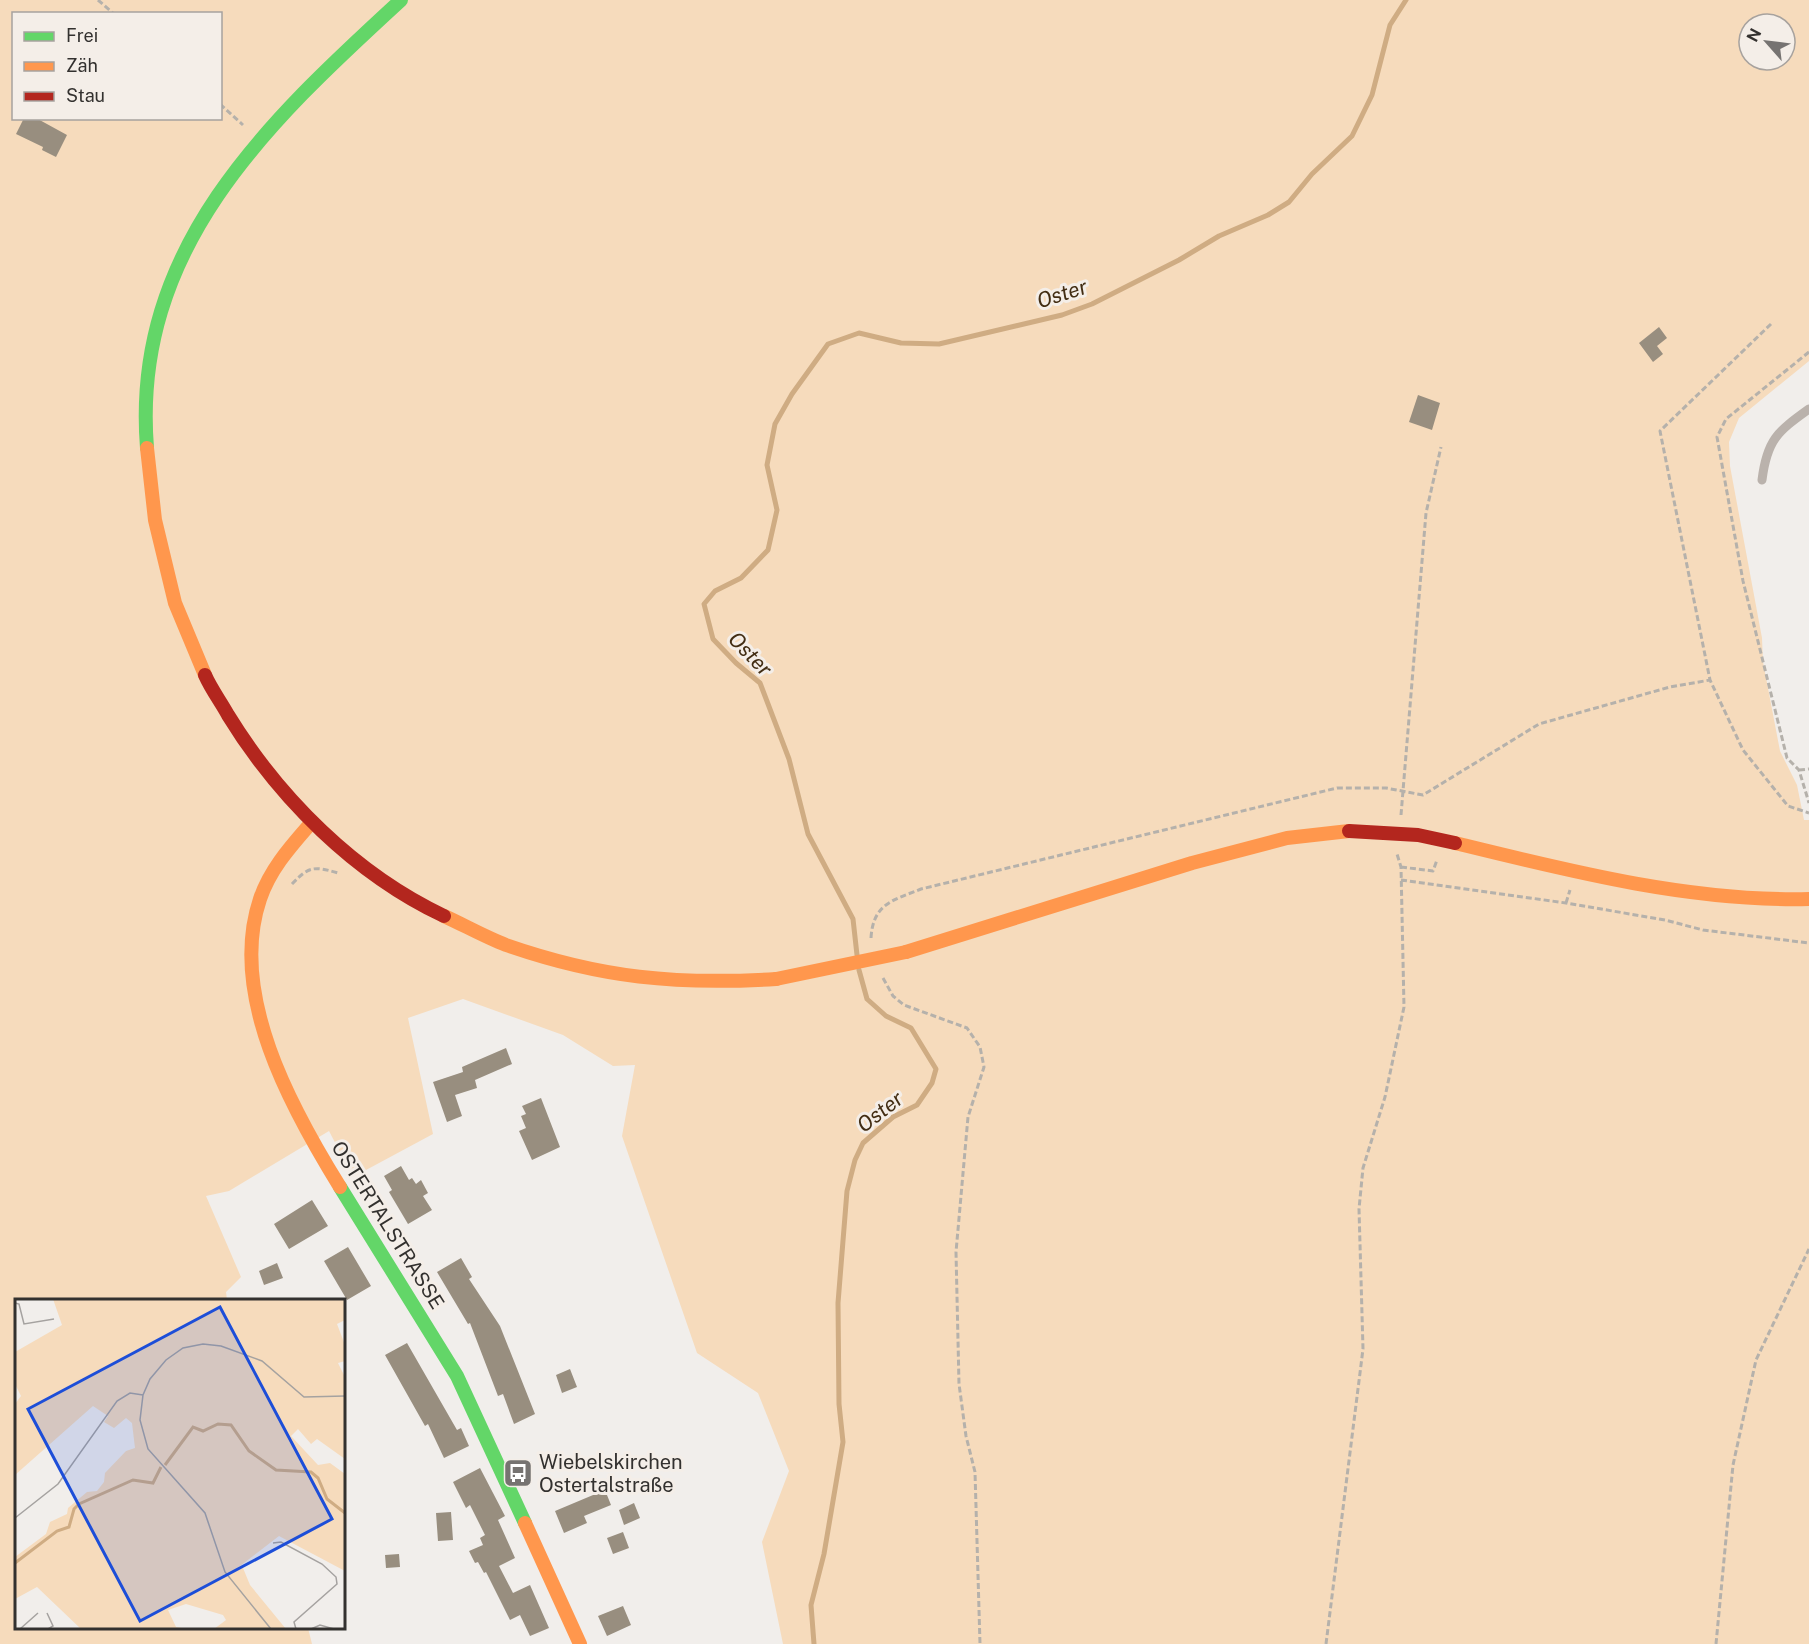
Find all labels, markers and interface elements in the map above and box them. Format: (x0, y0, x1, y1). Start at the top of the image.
legend (12, 12, 222, 120)
north arrow (1737, 12, 1797, 72)
text: Frei (66, 25, 98, 46)
text: N (1743, 25, 1766, 45)
text: Zäh (66, 55, 98, 76)
text: Stau (66, 85, 105, 106)
water label: Oster (1033, 273, 1091, 313)
water label: Oster (723, 626, 778, 682)
water label: Oster (852, 1085, 909, 1137)
street label: OSTERTALSTRASSE (327, 1137, 449, 1313)
inset map (15, 1299, 345, 1629)
place label: Wiebelskirchen Ostertalstraße (539, 1450, 683, 1497)
bus stop icon: Wiebelskirchen Ostertalstraße (502, 1457, 534, 1489)

